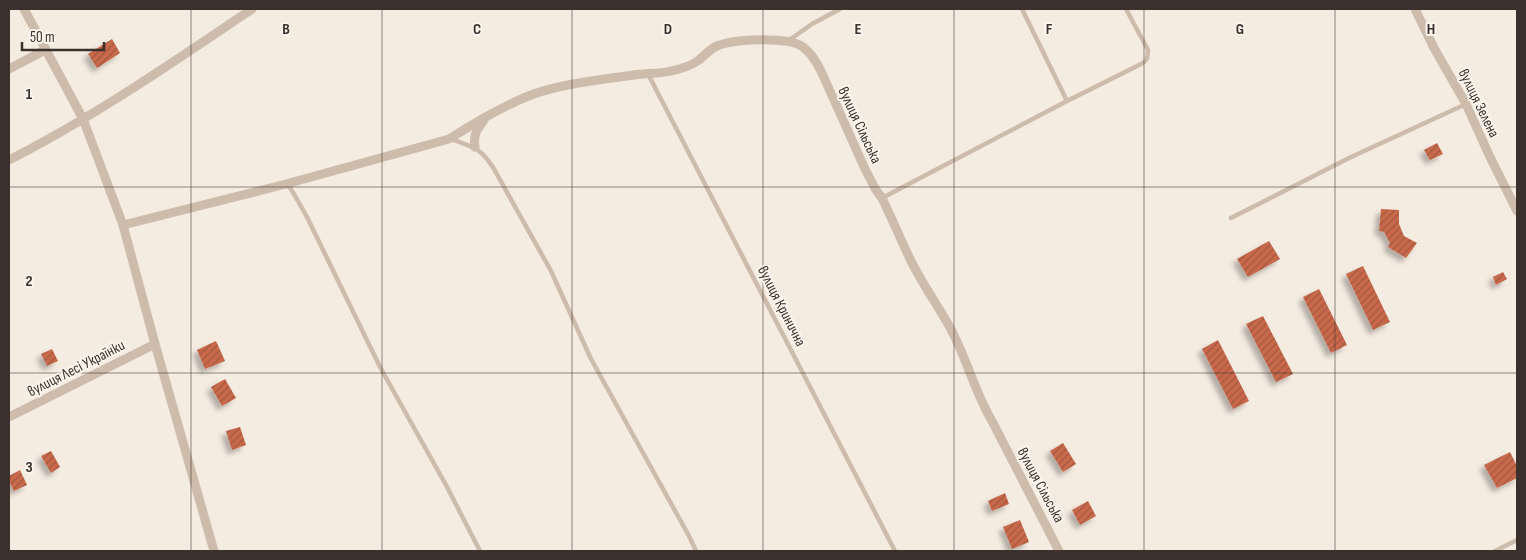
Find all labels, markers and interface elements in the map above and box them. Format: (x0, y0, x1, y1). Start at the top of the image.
scale bar (22, 20, 105, 52)
text: B (282, 20, 290, 39)
text: C (473, 20, 481, 39)
text: D (664, 20, 672, 39)
text: E (855, 20, 862, 39)
text: F (1046, 20, 1053, 39)
text: G (1236, 20, 1244, 39)
text: H (1427, 20, 1435, 39)
text: 50 m (30, 28, 55, 47)
street label: вулиця Зелена (1454, 66, 1503, 141)
street label: вулиця Сільська (834, 84, 886, 167)
text: 1 (26, 85, 33, 104)
street label: вулиця Кринична (753, 263, 810, 350)
text: 2 (25, 272, 33, 291)
street label: вулиця Лесі Українки (24, 336, 128, 401)
street label: вулиця Сільська (1013, 444, 1068, 526)
text: 3 (25, 458, 33, 477)

